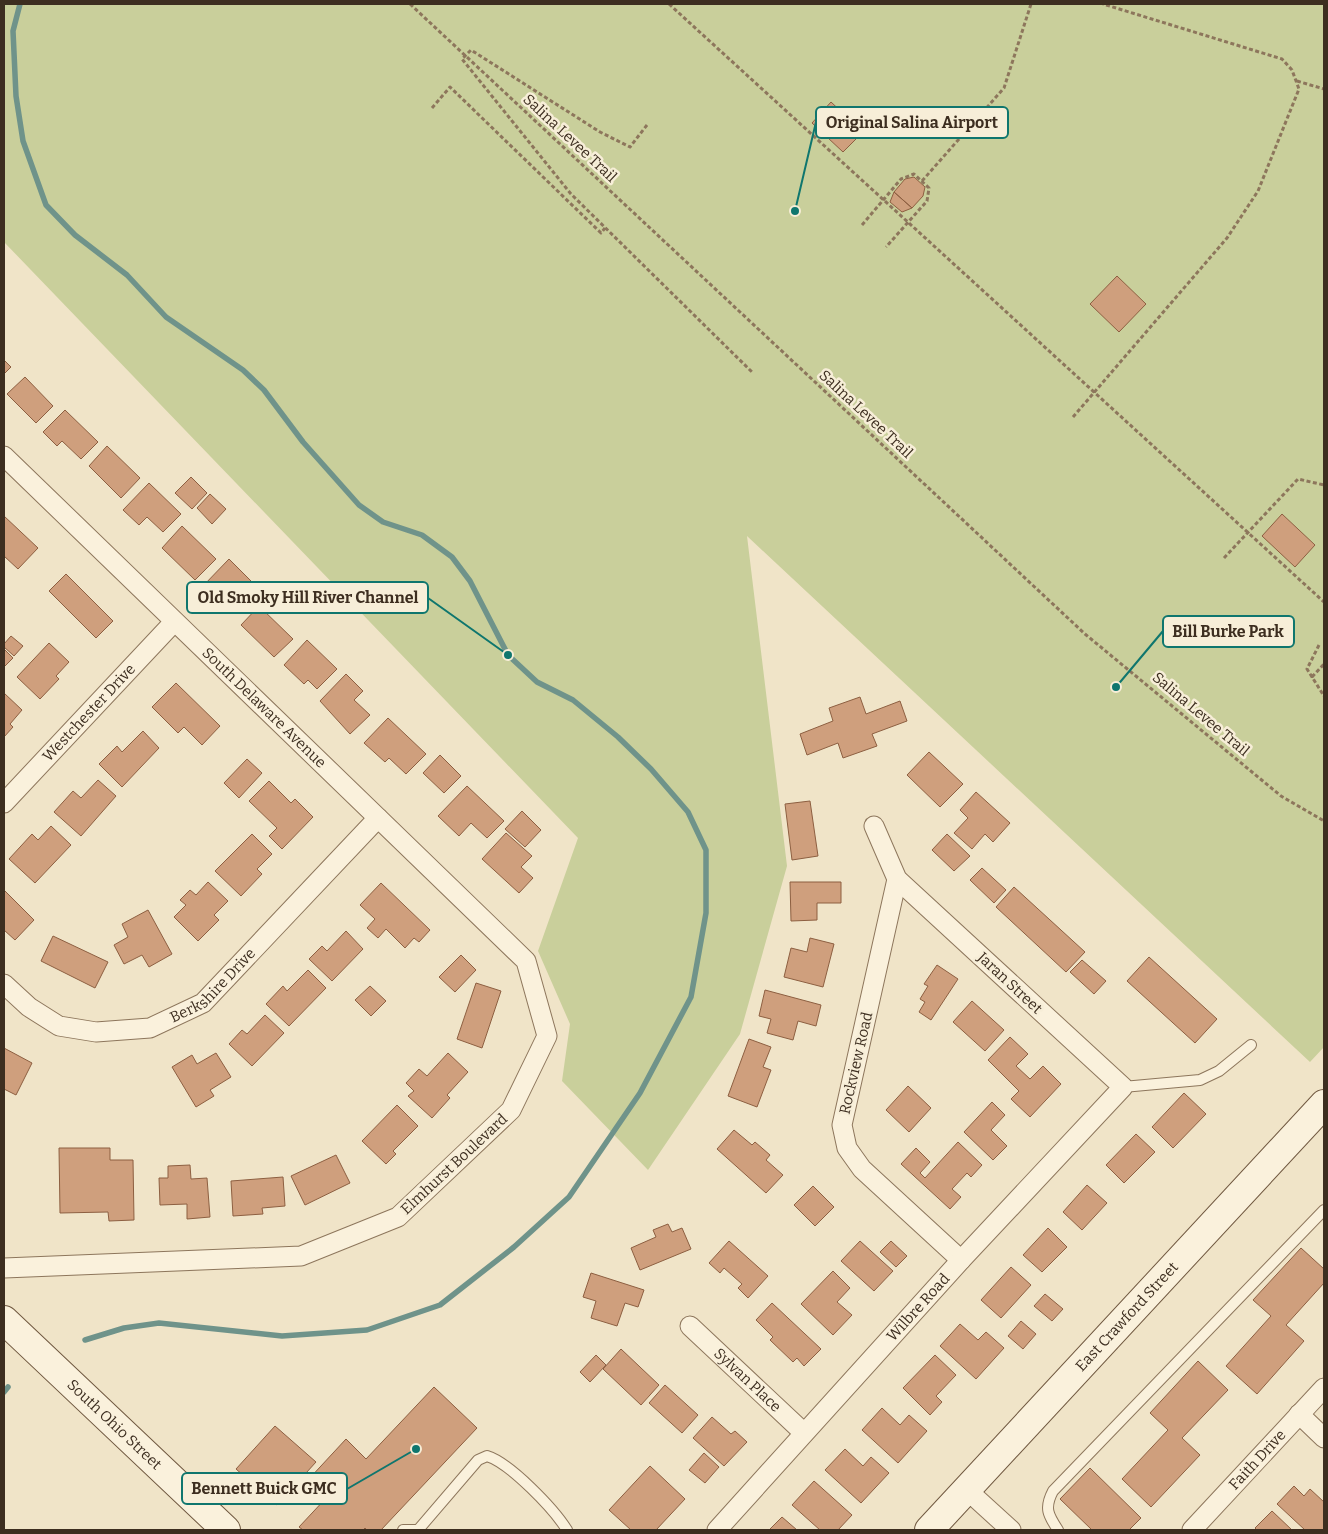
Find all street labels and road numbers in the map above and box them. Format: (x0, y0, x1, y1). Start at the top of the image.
street label: Salina Levee Trail (520, 90, 620, 186)
street label: Salina Levee Trail (816, 366, 916, 462)
street label: South Delaware Avenue (198, 644, 330, 772)
street label: Westchester Drive (39, 660, 139, 765)
street label: Salina Levee Trail (1149, 668, 1253, 760)
street label: Berkshire Drive (167, 944, 259, 1026)
street label: Jaran Street (973, 948, 1047, 1018)
street label: Rockview Road (835, 1010, 877, 1116)
street label: Elmhurst Boulevard (397, 1110, 511, 1218)
street label: East Crawford Street (1072, 1258, 1182, 1375)
street label: Wilbre Road (883, 1270, 953, 1345)
street label: Sylvan Place (710, 1344, 785, 1416)
street label: South Ohio Street (63, 1376, 166, 1474)
street label: Faith Drive (1225, 1426, 1290, 1493)

